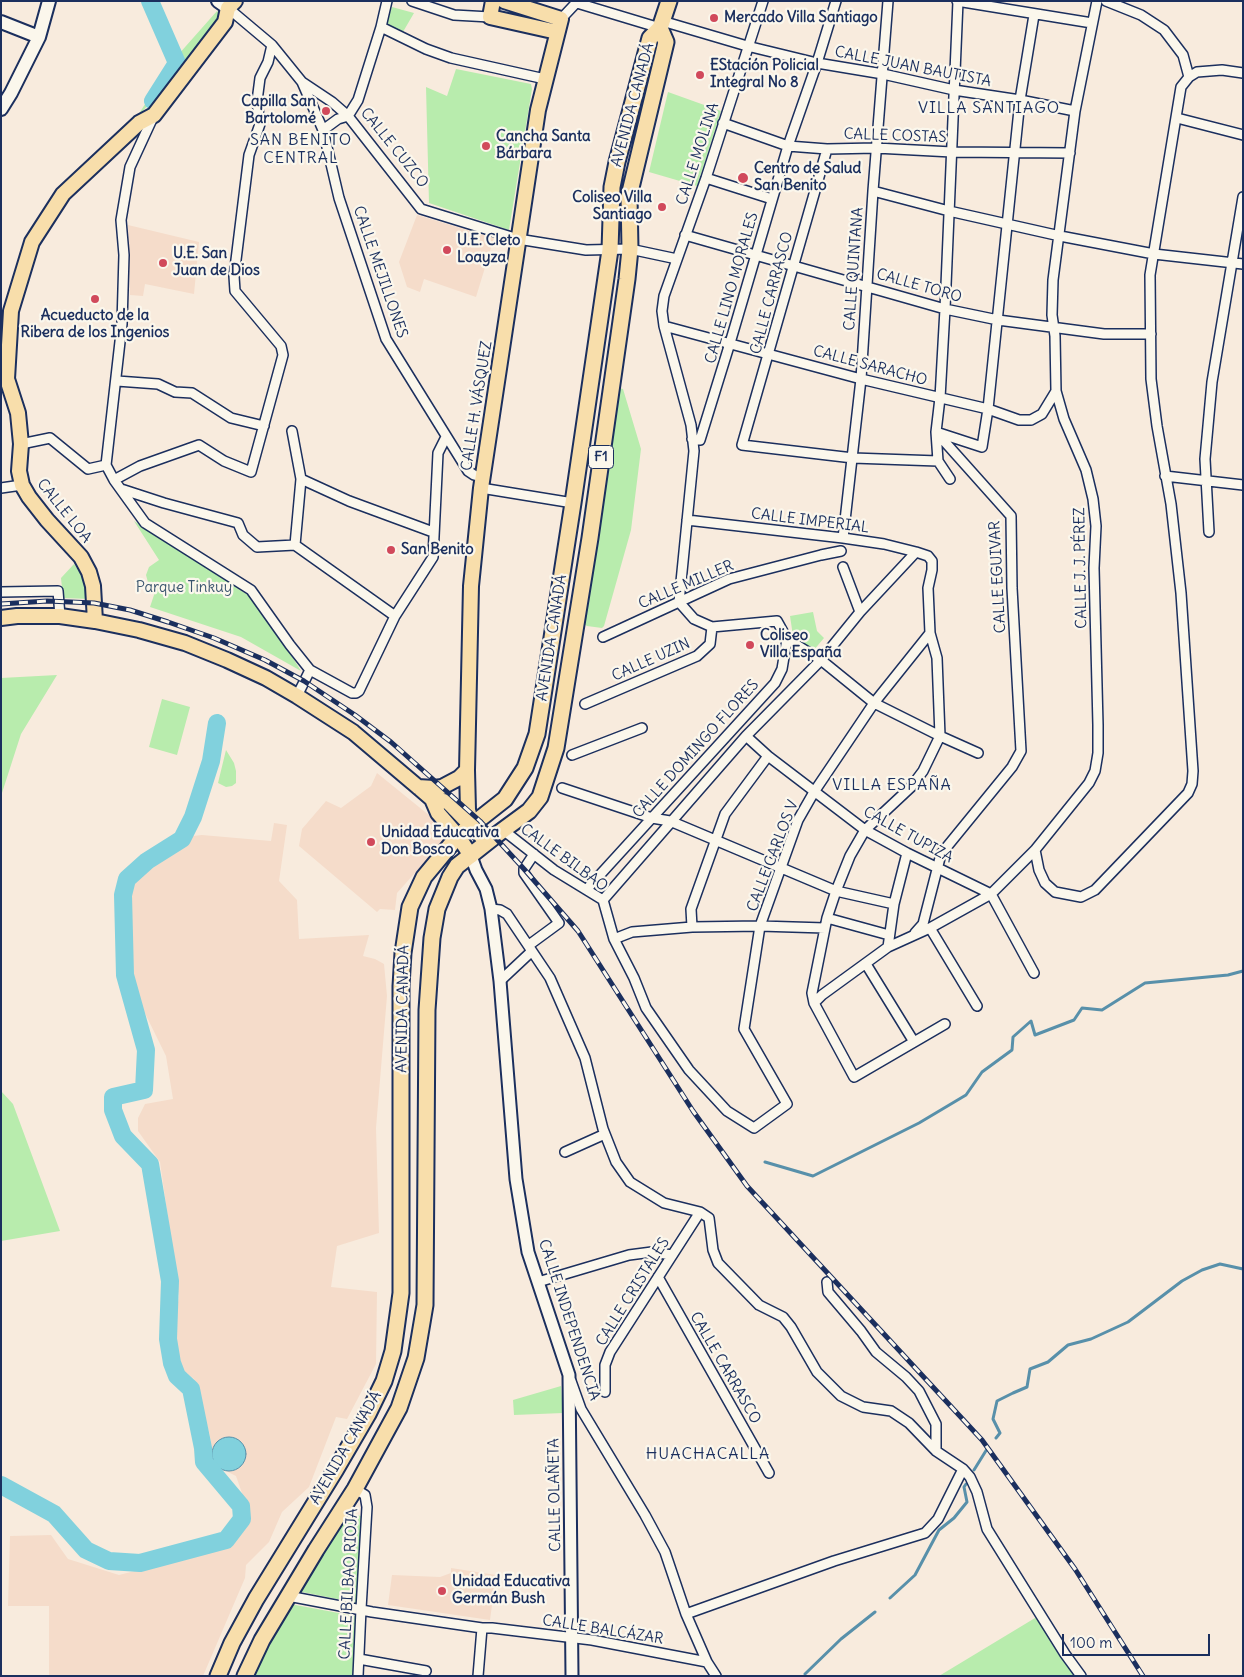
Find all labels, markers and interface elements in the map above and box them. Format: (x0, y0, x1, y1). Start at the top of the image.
place label: Mercado Villa Santiago (724, 9, 878, 27)
marker: Mercado Villa Santiago (708, 12, 720, 24)
street label: AVENIDA CANADÁ (608, 41, 658, 169)
street label: CALLE JUAN BAUTISTA (833, 43, 993, 91)
place label: EStación Policial Integral No 8 (710, 57, 819, 92)
marker: EStación Policial Integral No 8 (694, 69, 706, 81)
place label: Capilla San Bartolomé (241, 93, 316, 128)
district label: VILLA SANTIAGO (916, 98, 1062, 118)
street label: CALLE MOLINA (673, 100, 723, 208)
street label: CALLE CUZCO (356, 104, 432, 192)
marker: Capilla San Bartolomé (320, 105, 332, 117)
street label: CALLE COSTAS (843, 125, 947, 147)
place label: Cancha Santa Bárbara (496, 128, 590, 163)
district label: SAN BENITO CENTRAL (249, 130, 353, 168)
marker: Cancha Santa Bárbara (480, 140, 492, 152)
place label: Centro de Salud San Benito (754, 160, 861, 195)
marker: Centro de Salud San Benito (736, 171, 750, 185)
place label: Coliseo Villa Santiago (572, 189, 652, 224)
marker: Coliseo Villa Santiago (656, 201, 668, 213)
street label: CALLE MEJILLONES (349, 204, 411, 340)
street label: CALLE QUINTANA (841, 207, 867, 331)
street label: CALLE LINO MORALES (702, 210, 762, 366)
street label: CALLE CARRASCO (747, 230, 797, 356)
place label: U.E. Cleto Loayza (457, 232, 520, 267)
marker: U.E. Cleto Loayza (441, 244, 453, 256)
place label: U.E. San Juan de Dios (173, 245, 260, 280)
marker: U.E. San Juan de Dios (157, 257, 169, 269)
street label: CALLE TORO (874, 265, 964, 307)
marker: Acueducto de la Ribera de los Ingenios (89, 293, 101, 305)
place label: Acueducto de la Ribera de los Ingenios (21, 307, 169, 342)
street label: CALLE H. VÁSQUEZ (458, 340, 496, 472)
street label: CALLE SARACHO (811, 342, 929, 390)
road number: F1 (588, 446, 614, 468)
street label: CALLE LOA (33, 475, 95, 547)
street label: CALLE IMPERIAL (750, 505, 870, 537)
street label: CALLE J. J. PÉREZ (1071, 507, 1091, 629)
street label: CALLE EGUIVAR (986, 520, 1010, 634)
place label: San Benito (401, 541, 474, 559)
marker: San Benito (385, 544, 397, 556)
street label: CALLE MILLER (636, 557, 736, 613)
street label: AVENIDA CANADÁ (533, 573, 571, 703)
park label: Parque Tinkuy (136, 579, 232, 597)
place label: Coliseo Villa España (760, 627, 842, 662)
street label: CALLE UZIN (609, 635, 693, 685)
marker: Coliseo Villa España (744, 639, 756, 651)
street label: CALLE DOMINGO FLORES (629, 676, 763, 822)
district label: VILLA ESPAÑA (831, 775, 953, 795)
street label: CALLE CARLOS V (744, 798, 802, 914)
street label: CALLE TUPIZA (860, 803, 956, 867)
street label: CALLE BILBAO (517, 820, 611, 896)
place label: Unidad Educativa Don Bosco (381, 824, 499, 859)
marker: Unidad Educativa Don Bosco (365, 836, 377, 848)
street label: AVENIDA CANADÁ (393, 945, 413, 1073)
street label: CALLE CRISTALES (592, 1234, 674, 1350)
street label: CALLE INDEPENDENCIA (534, 1237, 604, 1403)
street label: CALLE CARRASCO (686, 1309, 764, 1427)
street label: AVENIDA CANADÁ (306, 1388, 386, 1508)
street label: CALLE OLAÑETA (545, 1438, 565, 1552)
district label: HUACHACALLA (644, 1444, 772, 1464)
street label: CALLE BILBAO RIOJA (336, 1508, 362, 1660)
place label: Unidad Educativa Germán Bush (452, 1573, 570, 1608)
marker: Unidad Educativa Germán Bush (436, 1585, 448, 1597)
street label: CALLE BALCÁZAR (541, 1612, 665, 1648)
scale bar (1064, 1624, 1212, 1656)
text: 100 m (1070, 1633, 1112, 1652)

